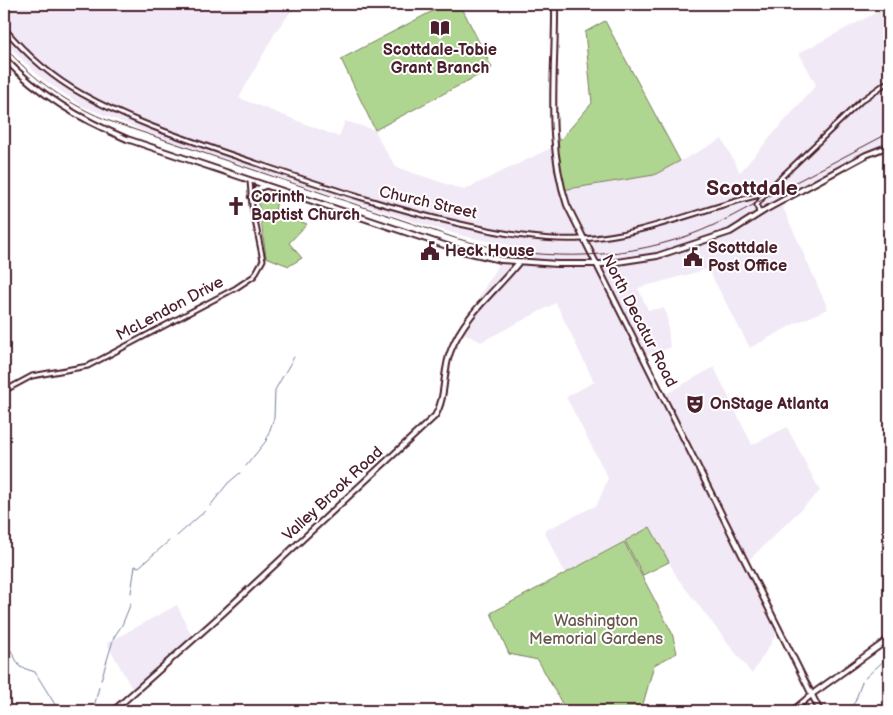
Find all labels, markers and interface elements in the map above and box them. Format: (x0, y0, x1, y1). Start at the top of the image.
library icon: Scottdale-Tobie Grant Branch (429, 17, 451, 39)
place label: Scottdale-Tobie Grant Branch (383, 41, 497, 78)
district label: Scottdale (706, 176, 798, 201)
street label: Church Street (377, 183, 479, 224)
place label: Corinth Baptist Church (251, 188, 360, 225)
church icon: Corinth Baptist Church (225, 195, 247, 217)
place label: Scottdale Post Office (708, 239, 787, 276)
public building icon: Heck House (419, 240, 441, 262)
place label: Heck House (445, 242, 535, 261)
public building icon: Scottdale Post Office (682, 246, 704, 268)
street label: North Decatur Road (597, 252, 681, 390)
street label: McLendon Drive (113, 272, 227, 345)
theatre icon: OnStage Atlanta (684, 393, 706, 415)
place label: OnStage Atlanta (710, 395, 829, 414)
street label: Valley Brook Road (279, 443, 387, 545)
park label: Washington Memorial Gardens (529, 612, 663, 649)

